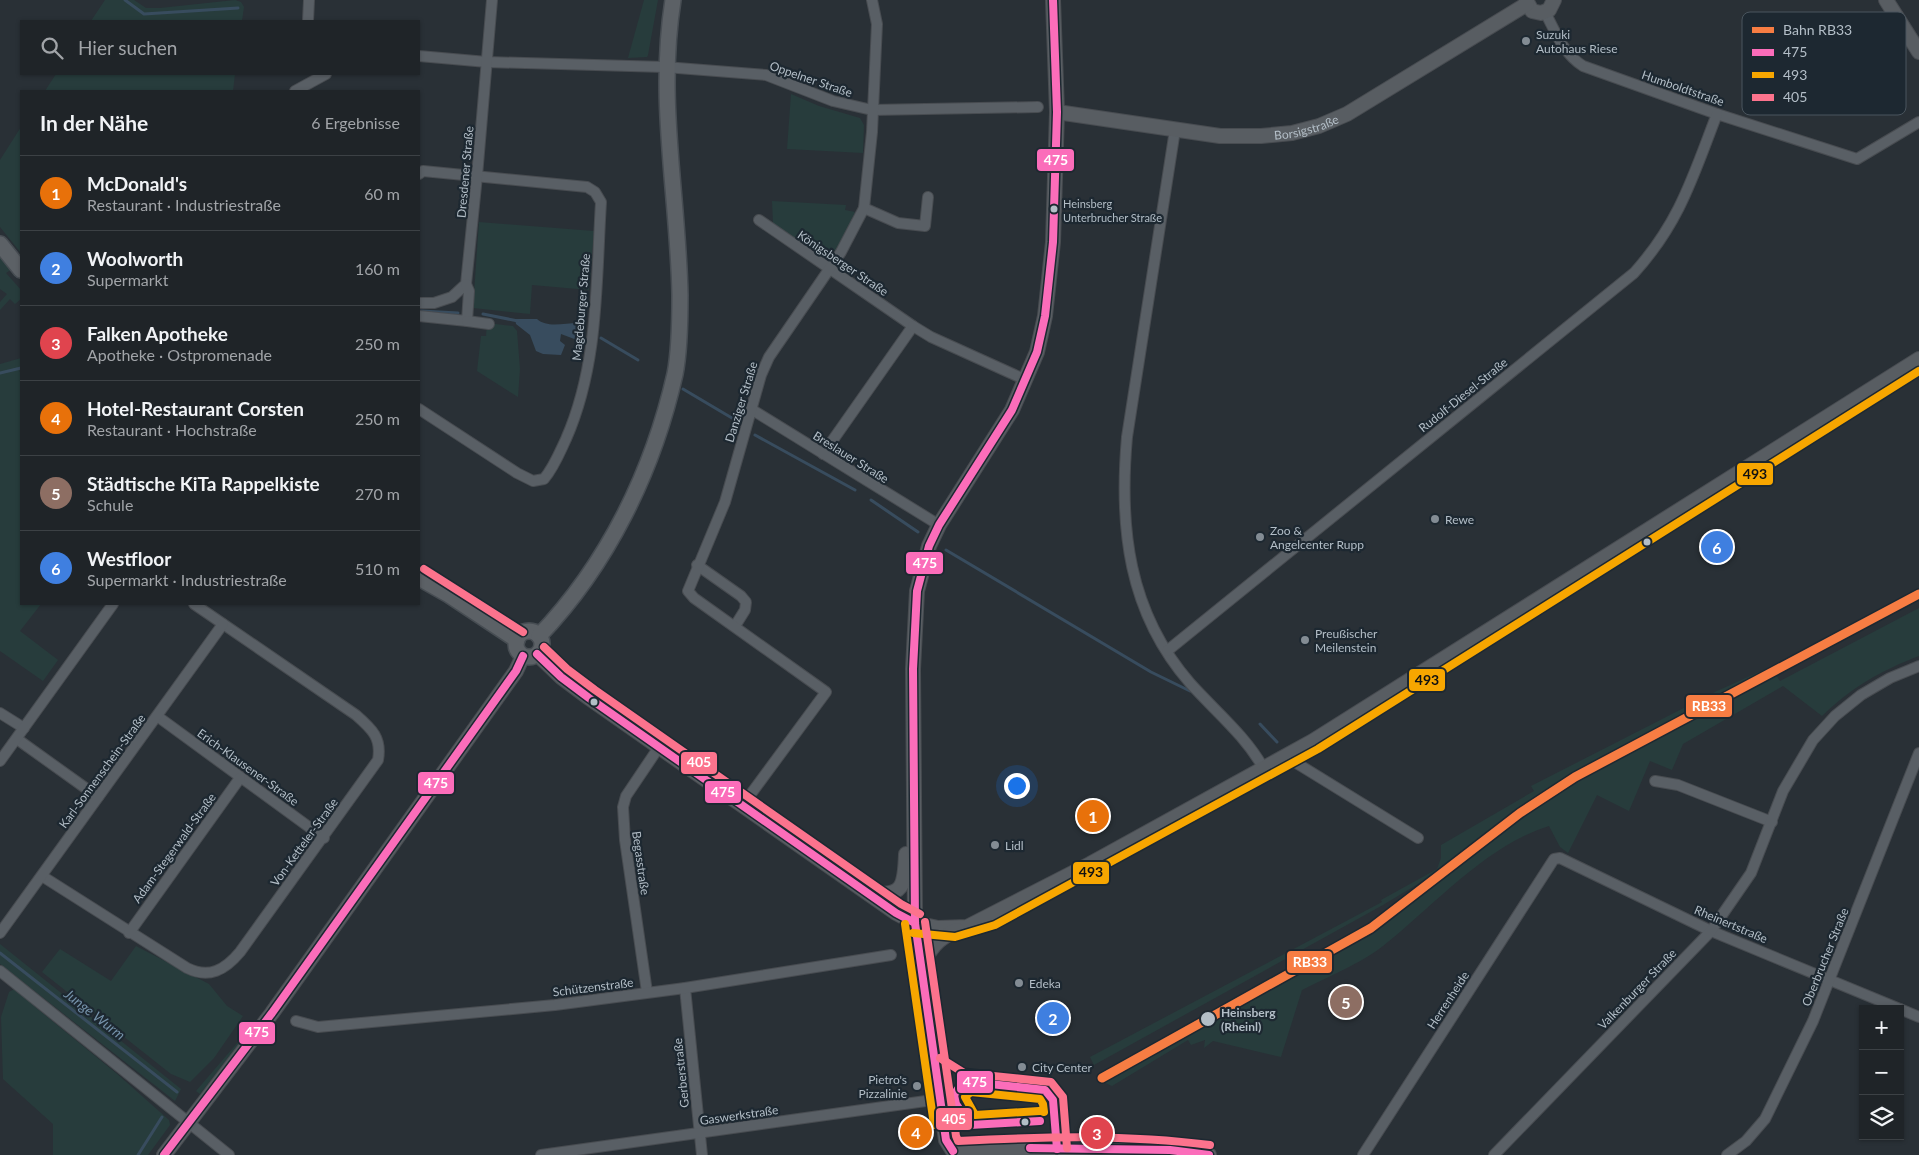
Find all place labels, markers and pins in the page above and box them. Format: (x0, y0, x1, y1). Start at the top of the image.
place label: Suzuki Autohaus Riese (1536, 27, 1618, 56)
marker: Suzuki Autohaus Riese (1520, 35, 1532, 47)
place label: Heinsberg Unterbrucher Straße (1063, 197, 1162, 224)
marker: Heinsberg Unterbrucher Straße (1049, 204, 1059, 214)
place label: Rewe (1445, 512, 1474, 527)
marker: Rewe (1429, 513, 1441, 525)
place label: Zoo & Angelcenter Rupp (1270, 523, 1364, 552)
pin: 6 (1701, 528, 1733, 566)
marker: Zoo & Angelcenter Rupp (1254, 531, 1266, 543)
unlabelled marker (1642, 537, 1652, 547)
place label: Preußischer Meilenstein (1315, 626, 1378, 655)
marker: Preußischer Meilenstein (1299, 634, 1311, 646)
unlabelled marker (589, 697, 599, 707)
pin: 1 (1077, 797, 1109, 835)
place label: Lidl (1005, 838, 1024, 853)
marker: Lidl (989, 839, 1001, 851)
place label: Edeka (1029, 976, 1061, 991)
marker: Edeka (1013, 977, 1025, 989)
pin: 5 (1330, 983, 1362, 1021)
pin: 2 (1037, 999, 1069, 1037)
place label: Heinsberg (Rheinl) (1221, 1005, 1276, 1034)
marker: Heinsberg (Rheinl) (1199, 1010, 1217, 1028)
place label: City Center (1032, 1060, 1093, 1075)
marker: City Center (1016, 1061, 1028, 1073)
place label: Pietro's Pizzalinie (859, 1072, 907, 1101)
marker: Pietro's Pizzalinie (911, 1080, 923, 1092)
pin: 4 (900, 1113, 932, 1151)
pin: 3 (1081, 1114, 1113, 1152)
unlabelled marker (1020, 1117, 1030, 1127)

